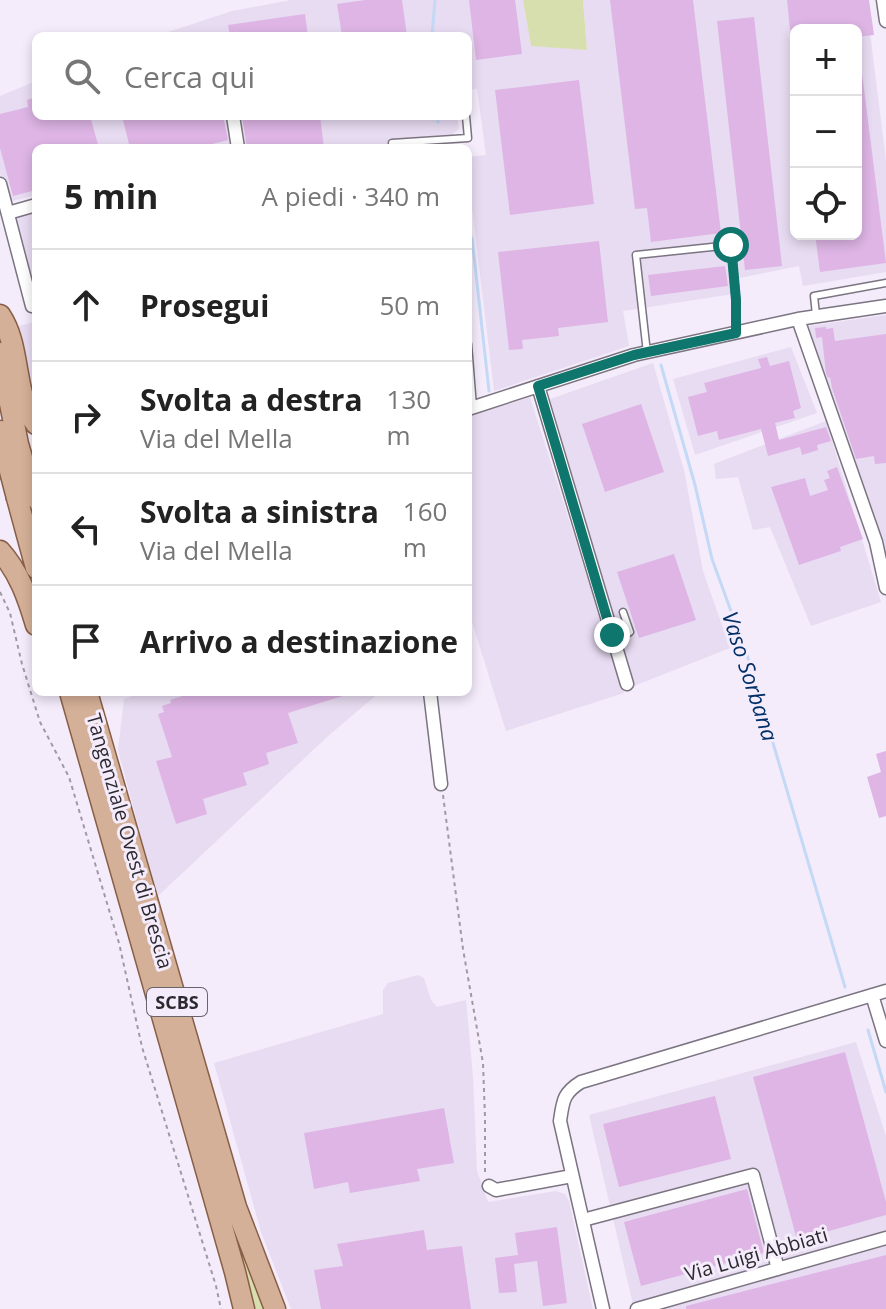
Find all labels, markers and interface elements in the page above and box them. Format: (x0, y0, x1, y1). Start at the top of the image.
map controls (790, 24, 862, 240)
button: + (790, 24, 862, 96)
search box (32, 32, 472, 120)
icon: search (60, 54, 104, 98)
text: Cerca qui (124, 56, 255, 97)
button: − (790, 96, 862, 168)
button: locate (790, 168, 862, 240)
text: 5 min (64, 173, 158, 219)
text: A piedi · 340 m (262, 178, 440, 214)
route start (713, 227, 749, 263)
icon: ahead (64, 283, 108, 327)
text: Prosegui (140, 285, 270, 326)
text: 50 m (379, 287, 440, 323)
text: Svolta a destra (140, 379, 363, 420)
text: 130 m (387, 381, 431, 453)
icon: right (64, 395, 108, 439)
text: Via del Mella (140, 420, 293, 456)
text: Svolta a sinistra (140, 491, 379, 532)
text: 160 m (403, 493, 447, 565)
icon: left (64, 507, 108, 551)
text: Via del Mella (140, 532, 293, 568)
water label: Vaso Sorbana (716, 607, 786, 745)
route end (594, 617, 630, 653)
icon: arrive (64, 619, 108, 663)
text: Arrivo a destinazione (140, 621, 458, 662)
street label: Tangenziale Ovest di Brescia (81, 710, 179, 972)
road number: SCBS (147, 988, 207, 1016)
street label: Via Luigi Abbiati (681, 1221, 831, 1287)

